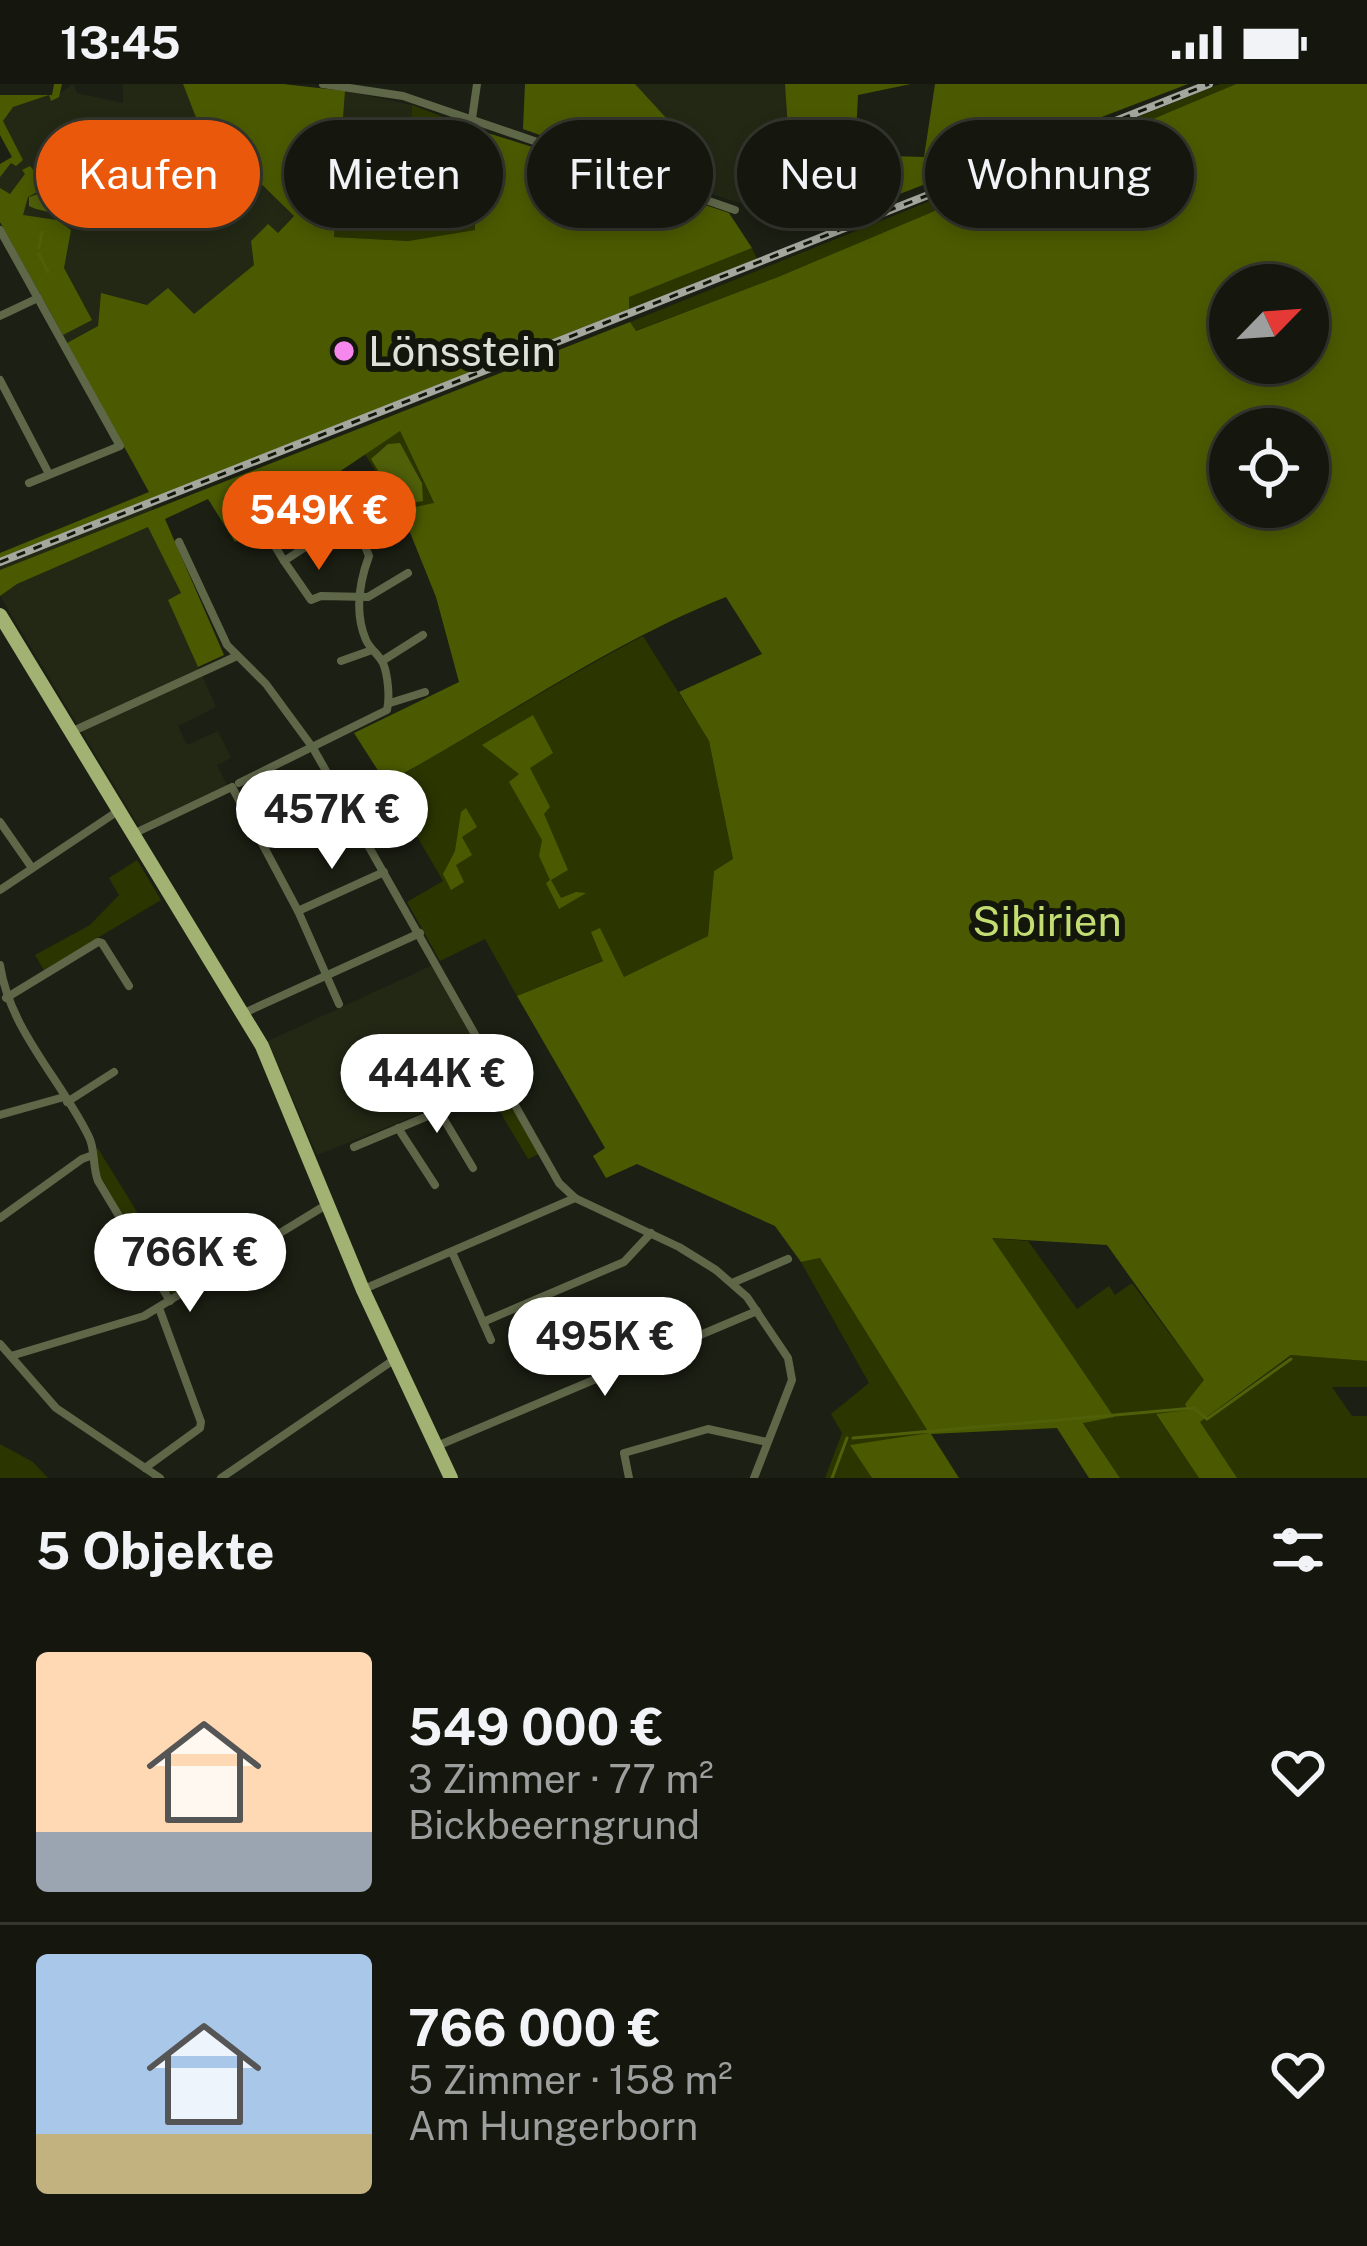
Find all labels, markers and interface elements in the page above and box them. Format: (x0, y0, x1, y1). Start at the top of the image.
text: 13:45 (60, 16, 181, 69)
chip: Kaufen (36, 120, 260, 228)
chip: Mieten (284, 120, 503, 228)
chip: Filter (527, 120, 713, 228)
chip: Neu (737, 120, 901, 228)
chip: Wohnung (925, 120, 1194, 228)
north arrow (1209, 264, 1329, 384)
map controls (1209, 264, 1329, 528)
place label: Lönsstein (368, 326, 556, 375)
marker: Lönsstein (331, 338, 357, 364)
button: locate (1209, 408, 1329, 528)
pin: 549K € (221, 471, 417, 573)
text: 549K € (249, 487, 389, 533)
pin: 457K € (234, 770, 430, 872)
text: 457K € (263, 786, 401, 832)
park label: Sibirien (972, 896, 1122, 945)
pin: 444K € (339, 1034, 535, 1136)
text: 444K € (368, 1050, 506, 1096)
pin: 766K € (92, 1213, 288, 1315)
text: 766K € (121, 1229, 259, 1275)
pin: 495K € (507, 1297, 703, 1399)
text: 495K € (535, 1313, 675, 1359)
icon: filters (1265, 1517, 1331, 1583)
text: 5 Objekte (36, 1521, 275, 1580)
text: 549 000 € (408, 1697, 664, 1756)
icon: home (132, 1700, 276, 1844)
icon: heart (1265, 1739, 1331, 1805)
text: 3 Zimmer · 77 m² (408, 1756, 714, 1802)
text: Bickbeerngrund (408, 1802, 700, 1848)
text: 766 000 € (408, 1998, 661, 2057)
icon: home (132, 2002, 276, 2146)
icon: heart (1265, 2041, 1331, 2107)
text: 5 Zimmer · 158 m² (408, 2057, 733, 2103)
text: Am Hungerborn (408, 2103, 698, 2149)

